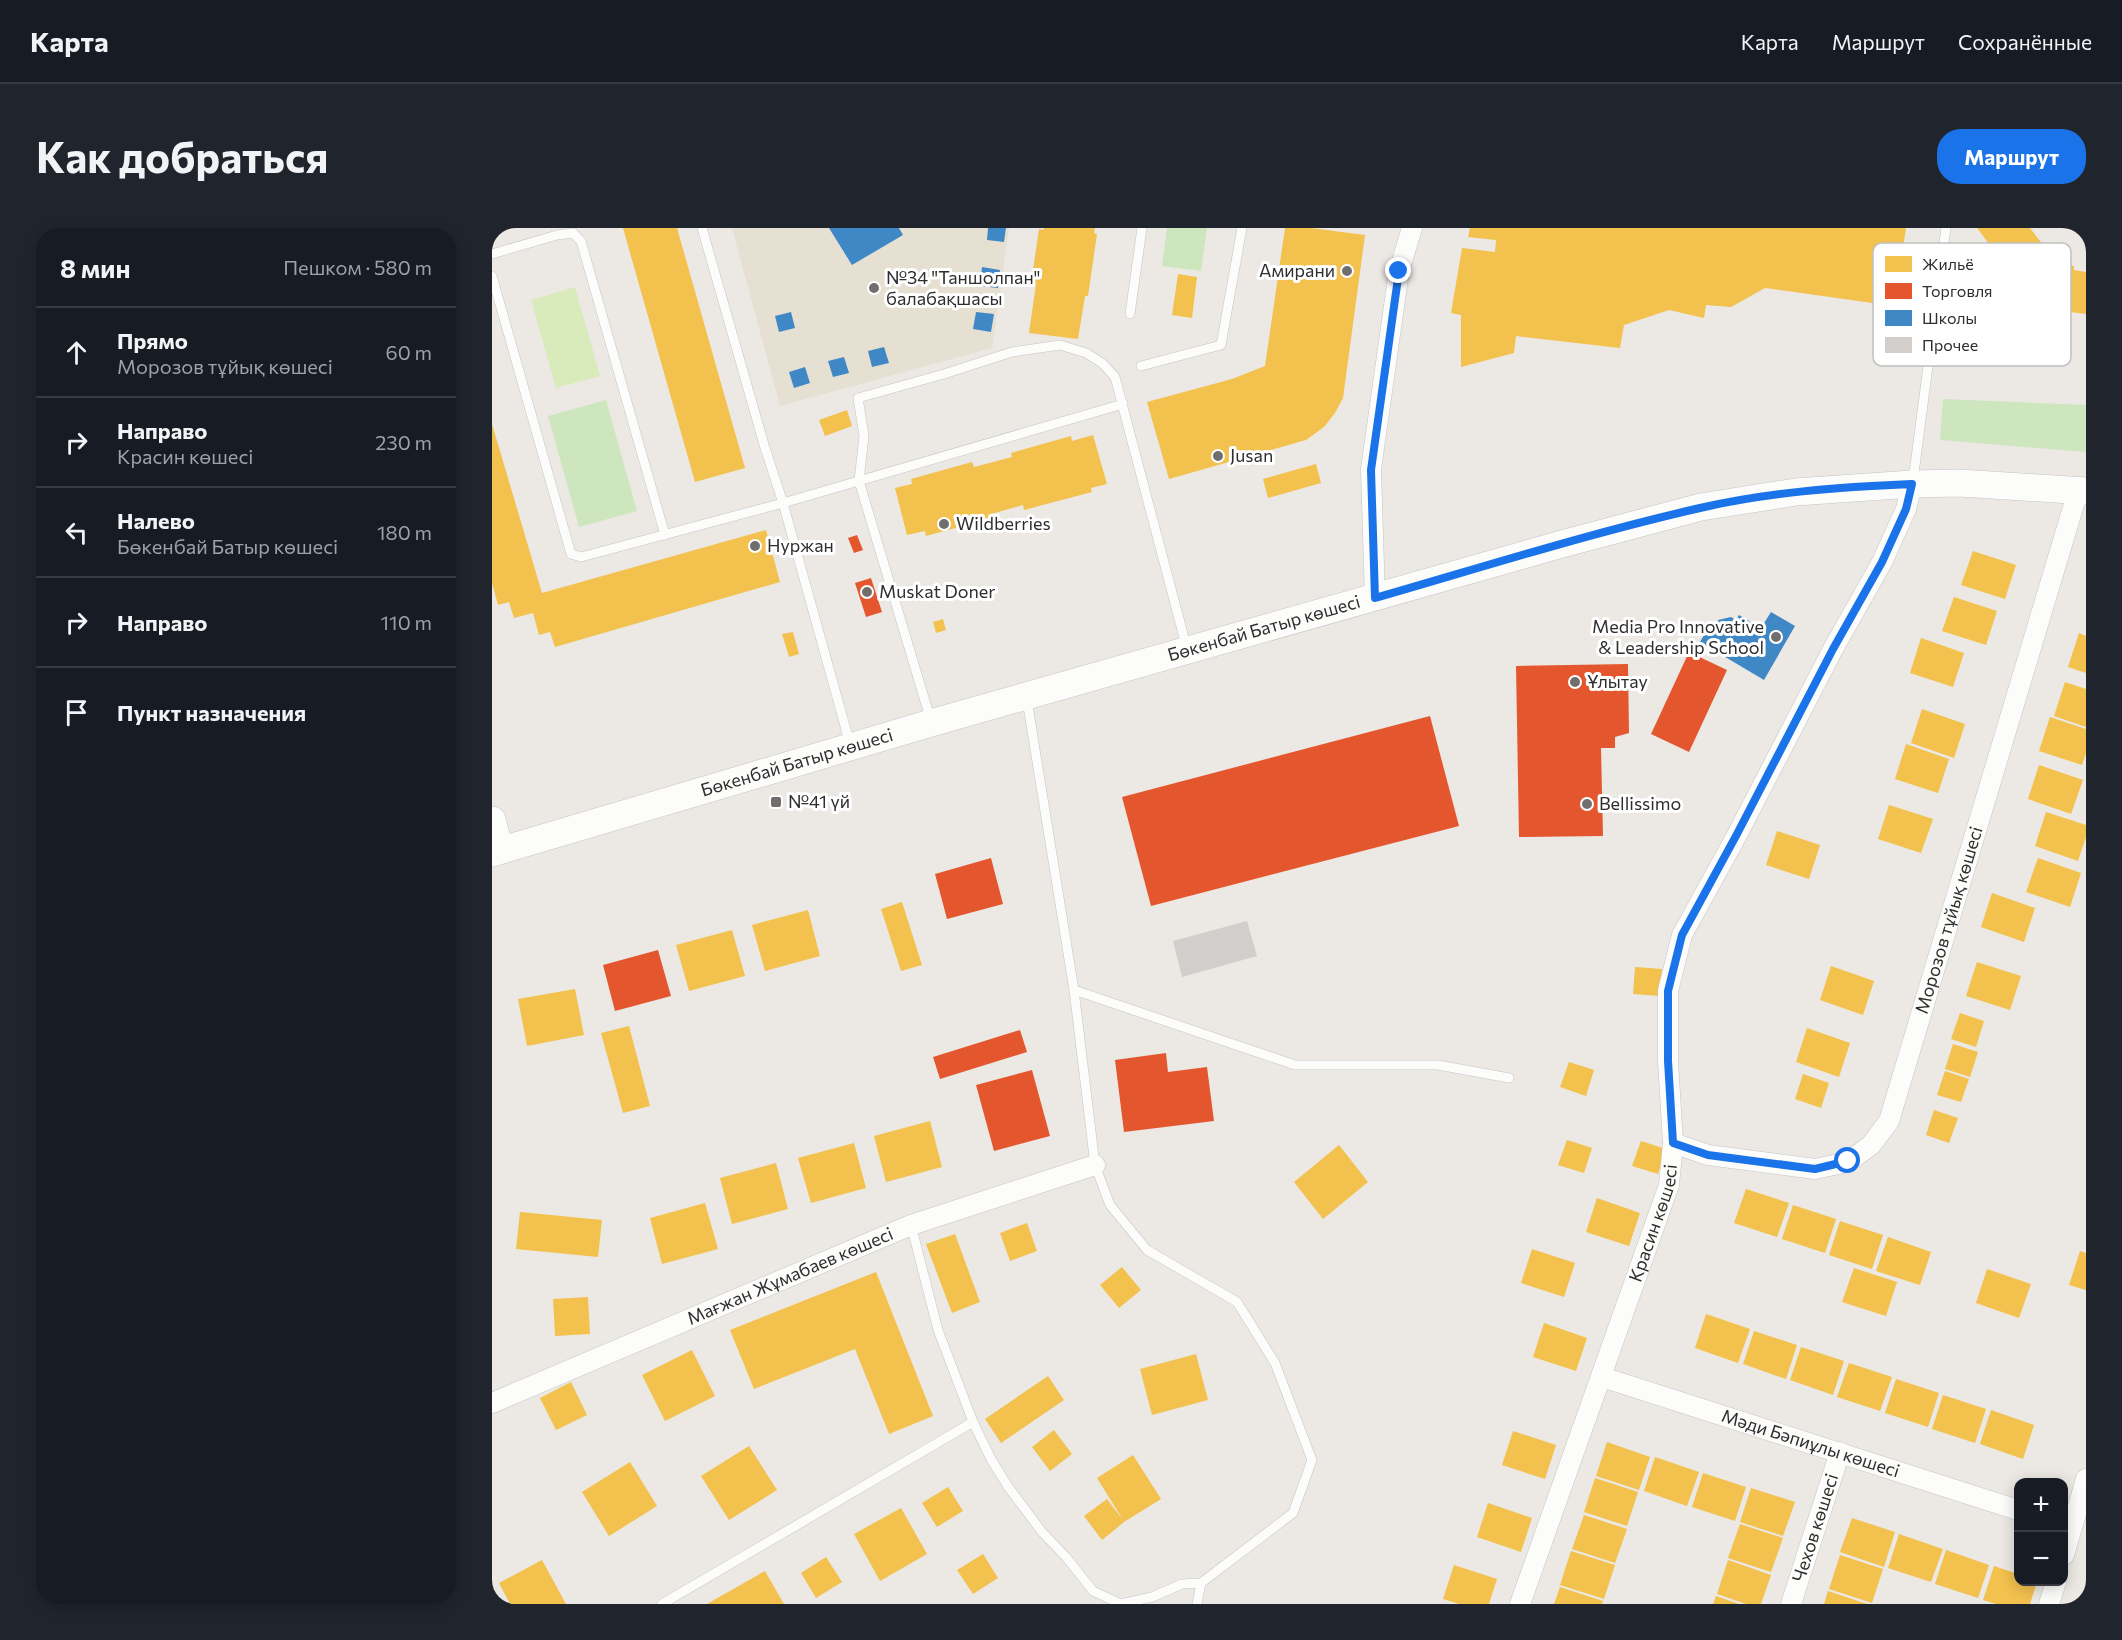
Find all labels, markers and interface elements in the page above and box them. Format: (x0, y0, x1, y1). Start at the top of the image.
text: Карта (30, 24, 109, 58)
text: Карта (1741, 29, 1799, 54)
text: Маршрут (1832, 29, 1925, 54)
text: Сохранённые (1958, 29, 2092, 54)
button: Маршрут (1937, 129, 2086, 184)
text: Как добраться (36, 130, 328, 182)
legend (1873, 243, 2071, 366)
text: 8 мин (60, 252, 131, 283)
text: Жильё (1922, 254, 1974, 273)
text: Пешком · 580 m (283, 255, 432, 279)
route end (1385, 257, 1411, 283)
place label: Амирани (1259, 259, 1335, 281)
marker: Амирани (1340, 264, 1354, 278)
place label: №34 "Таншолпан" балабақшасы (886, 266, 1040, 309)
marker: №34 "Таншолпан" балабақшасы (867, 281, 881, 295)
text: Торговля (1922, 281, 1993, 300)
text: Школы (1922, 308, 1977, 327)
text: Прямо (117, 327, 188, 354)
text: Прочее (1922, 335, 1978, 354)
icon: ahead (60, 336, 93, 369)
text: 60 m (386, 340, 432, 364)
text: Морозов тұйық көшесі (117, 354, 333, 378)
text: Направо (117, 417, 207, 444)
icon: right (60, 426, 93, 459)
text: 230 m (375, 430, 432, 454)
text: Красин көшесі (117, 444, 253, 468)
place label: Jusan (1230, 444, 1273, 466)
marker: Jusan (1211, 449, 1225, 463)
text: Налево (117, 507, 195, 534)
place label: Wildberries (956, 512, 1051, 534)
icon: left (60, 516, 93, 549)
marker: Wildberries (937, 517, 951, 531)
text: 180 m (377, 520, 432, 544)
text: Бөкенбай Батыр көшесі (117, 534, 338, 558)
place label: Нуржан (767, 534, 834, 556)
marker: Нуржан (748, 539, 762, 553)
place label: Muskat Doner (879, 580, 995, 602)
marker: Muskat Doner (860, 585, 874, 599)
street label: Бөкенбай Батыр көшесі (1165, 590, 1363, 665)
icon: right (60, 606, 93, 639)
text: Направо (117, 609, 207, 636)
text: 110 m (381, 610, 432, 634)
place label: Media Pro Innovative & Leadership School (1592, 615, 1764, 658)
marker: Media Pro Innovative & Leadership School (1769, 630, 1783, 644)
place label: Ұлытау (1587, 670, 1648, 692)
marker: Ұлытау (1568, 675, 1582, 689)
icon: arrive (60, 696, 93, 729)
text: Пункт назначения (117, 699, 306, 726)
street label: Бөкенбай Батыр көшесі (698, 723, 895, 801)
place label: №41 үй (788, 790, 850, 812)
place label: Bellissimo (1599, 792, 1681, 814)
marker: №41 үй (769, 795, 783, 809)
marker: Bellissimo (1580, 797, 1594, 811)
street label: Морозов тұйық көшесі (1910, 824, 1987, 1016)
route start (1834, 1147, 1860, 1173)
street label: Красин көшесі (1623, 1163, 1681, 1285)
street label: Мағжан Жұмабаев көшесі (683, 1222, 896, 1329)
street label: Мәди Бәпиұлы көшесі (1719, 1404, 1903, 1481)
street label: Чехов көшесі (1787, 1471, 1842, 1585)
map controls (2014, 1478, 2068, 1586)
button: + (2014, 1478, 2068, 1532)
button: − (2014, 1532, 2068, 1586)

